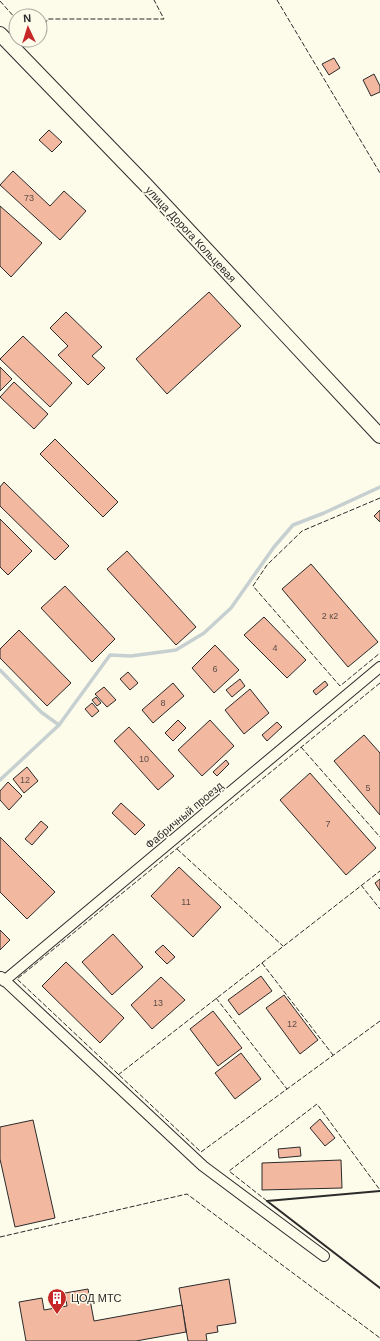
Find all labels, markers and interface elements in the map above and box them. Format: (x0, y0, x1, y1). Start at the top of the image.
north arrow (8, 8, 48, 48)
text: N (23, 12, 32, 24)
street label: улица Дорога Кольцевая (143, 184, 239, 284)
house number: 73 (24, 193, 34, 203)
house number: 2 к2 (322, 611, 338, 621)
house number: 4 (272, 643, 278, 653)
house number: 6 (212, 664, 218, 674)
house number: 8 (160, 698, 166, 708)
house number: 10 (139, 754, 149, 764)
house number: 12 (20, 775, 30, 785)
street label: Фабричный проезд (143, 779, 226, 851)
house number: 5 (365, 783, 371, 793)
house number: 7 (325, 819, 331, 829)
house number: 11 (181, 897, 191, 907)
house number: 13 (153, 998, 163, 1008)
house number: 12 (287, 1019, 297, 1029)
building icon: ЦОД МТС (46, 1287, 68, 1315)
place label: ЦОД МТС (71, 1292, 122, 1304)

